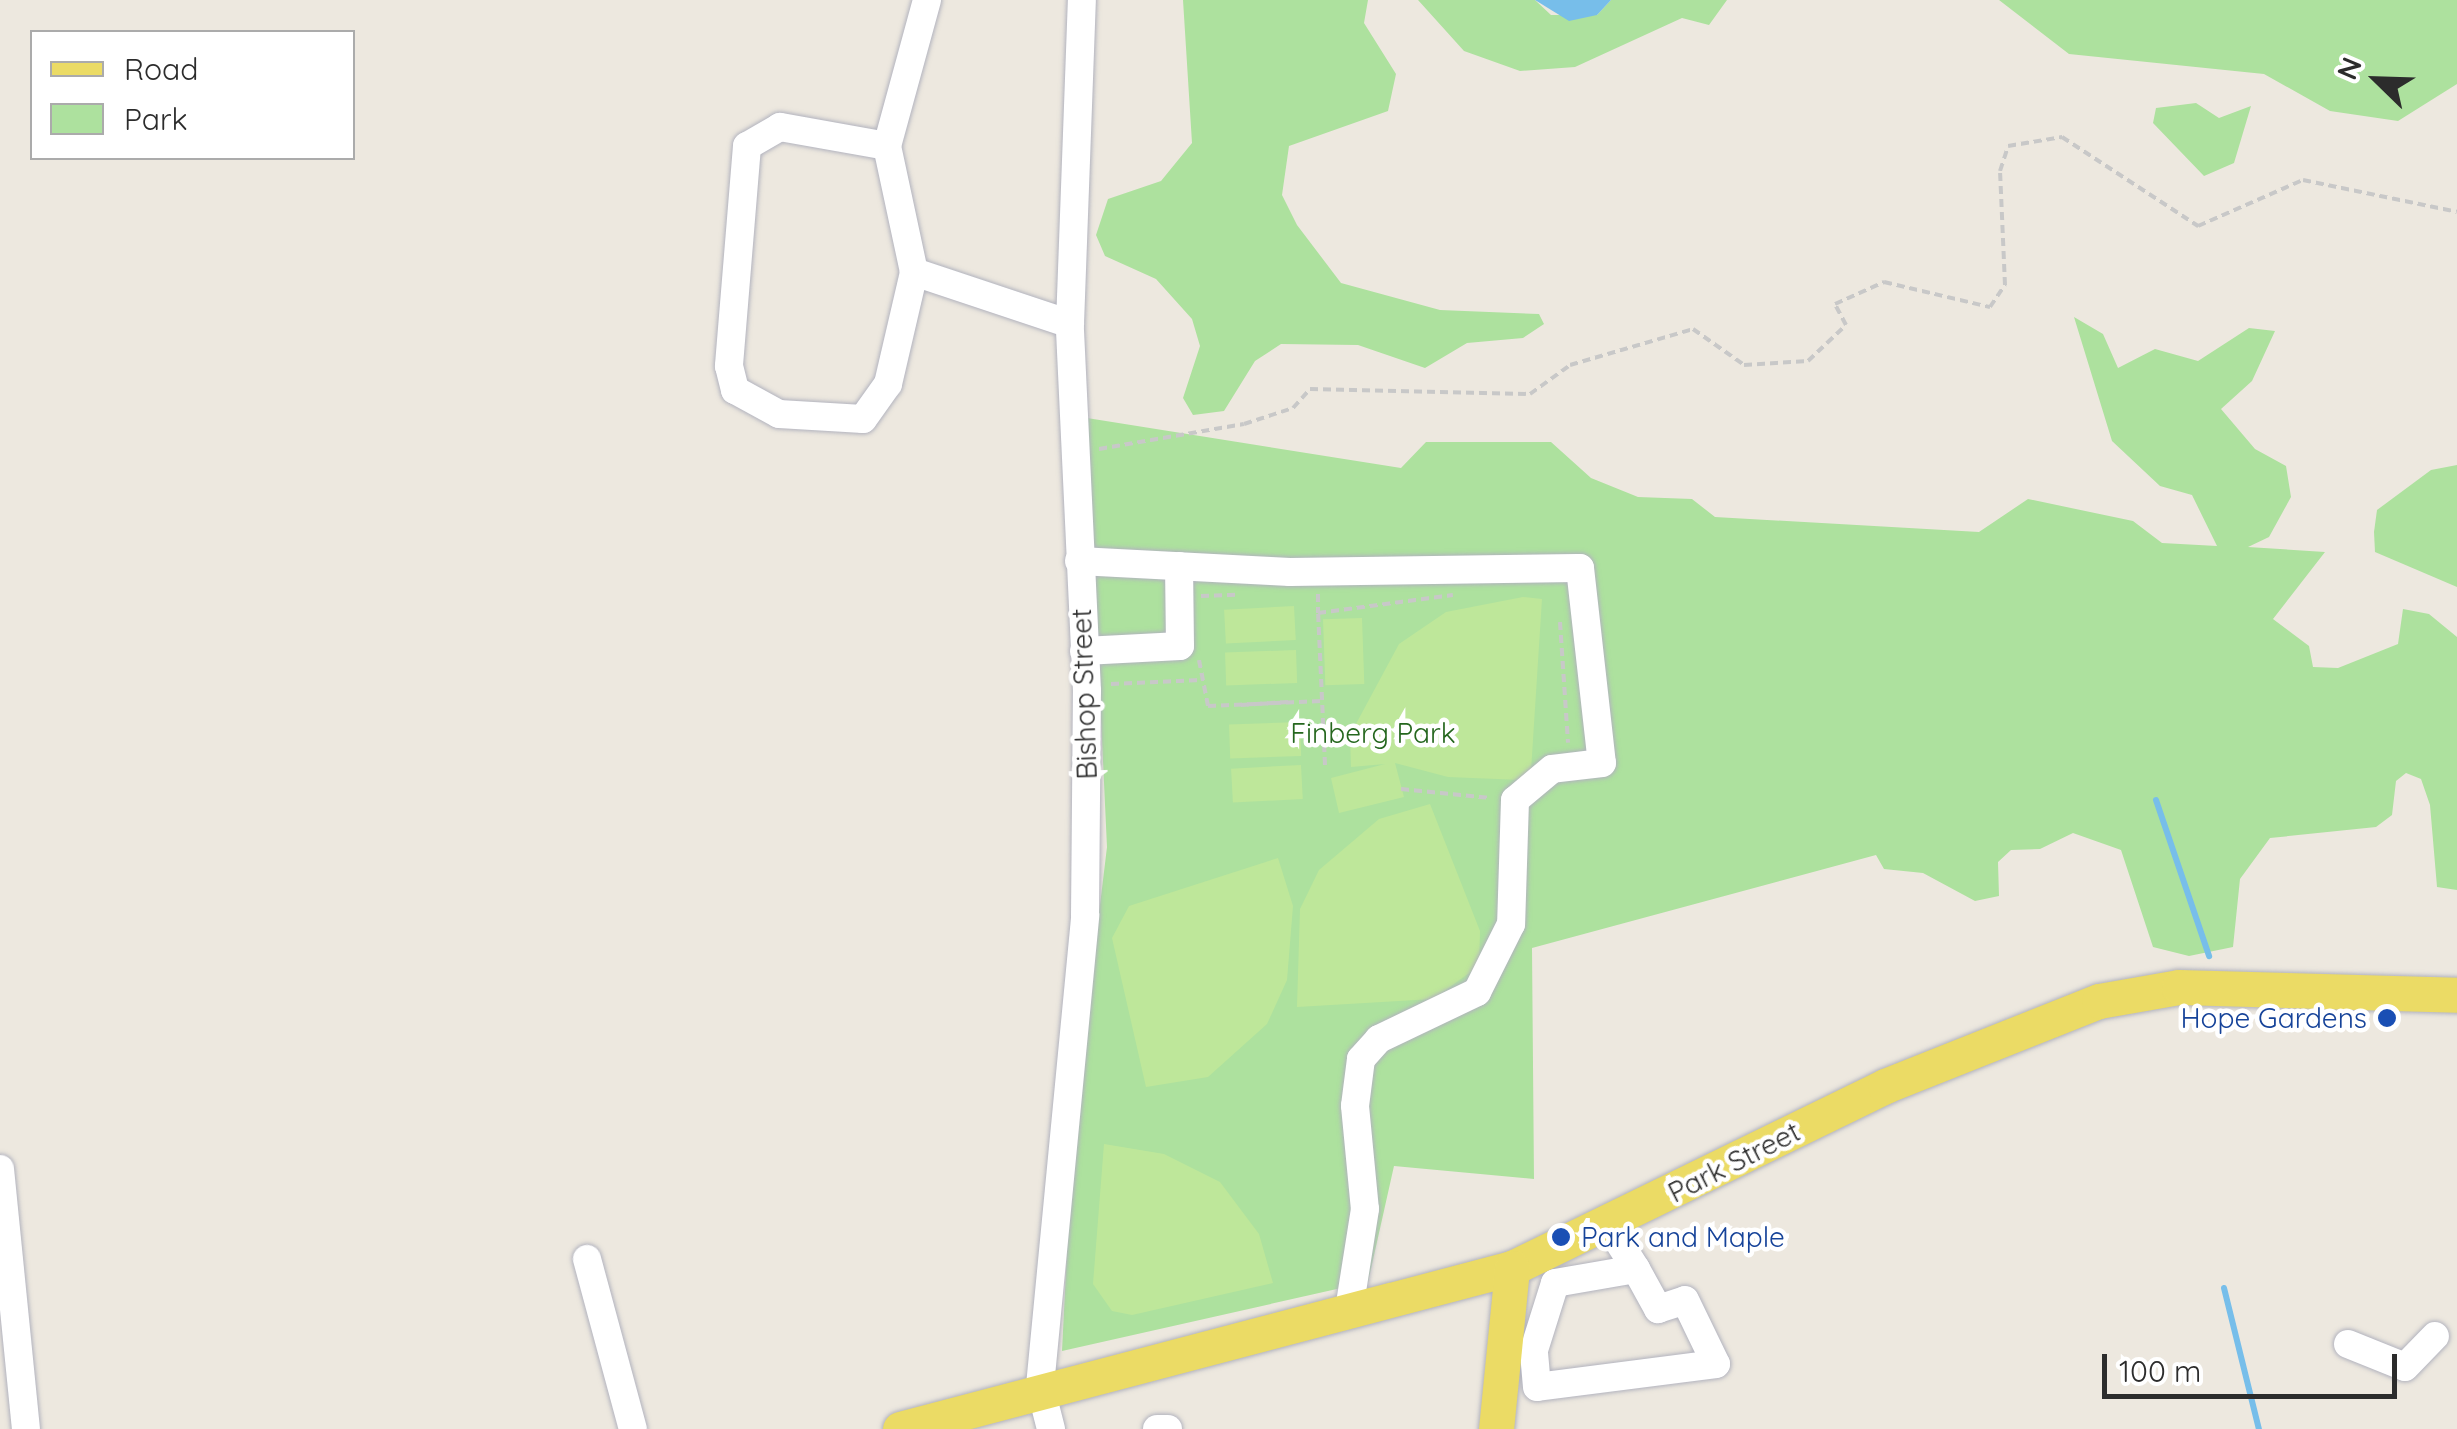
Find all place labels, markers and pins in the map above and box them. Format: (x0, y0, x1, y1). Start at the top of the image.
place label: Hope Gardens (2180, 1001, 2367, 1035)
marker: Hope Gardens (2376, 1007, 2398, 1029)
place label: Park and Maple (1581, 1220, 1785, 1254)
marker: Park and Maple (1550, 1226, 1572, 1248)

